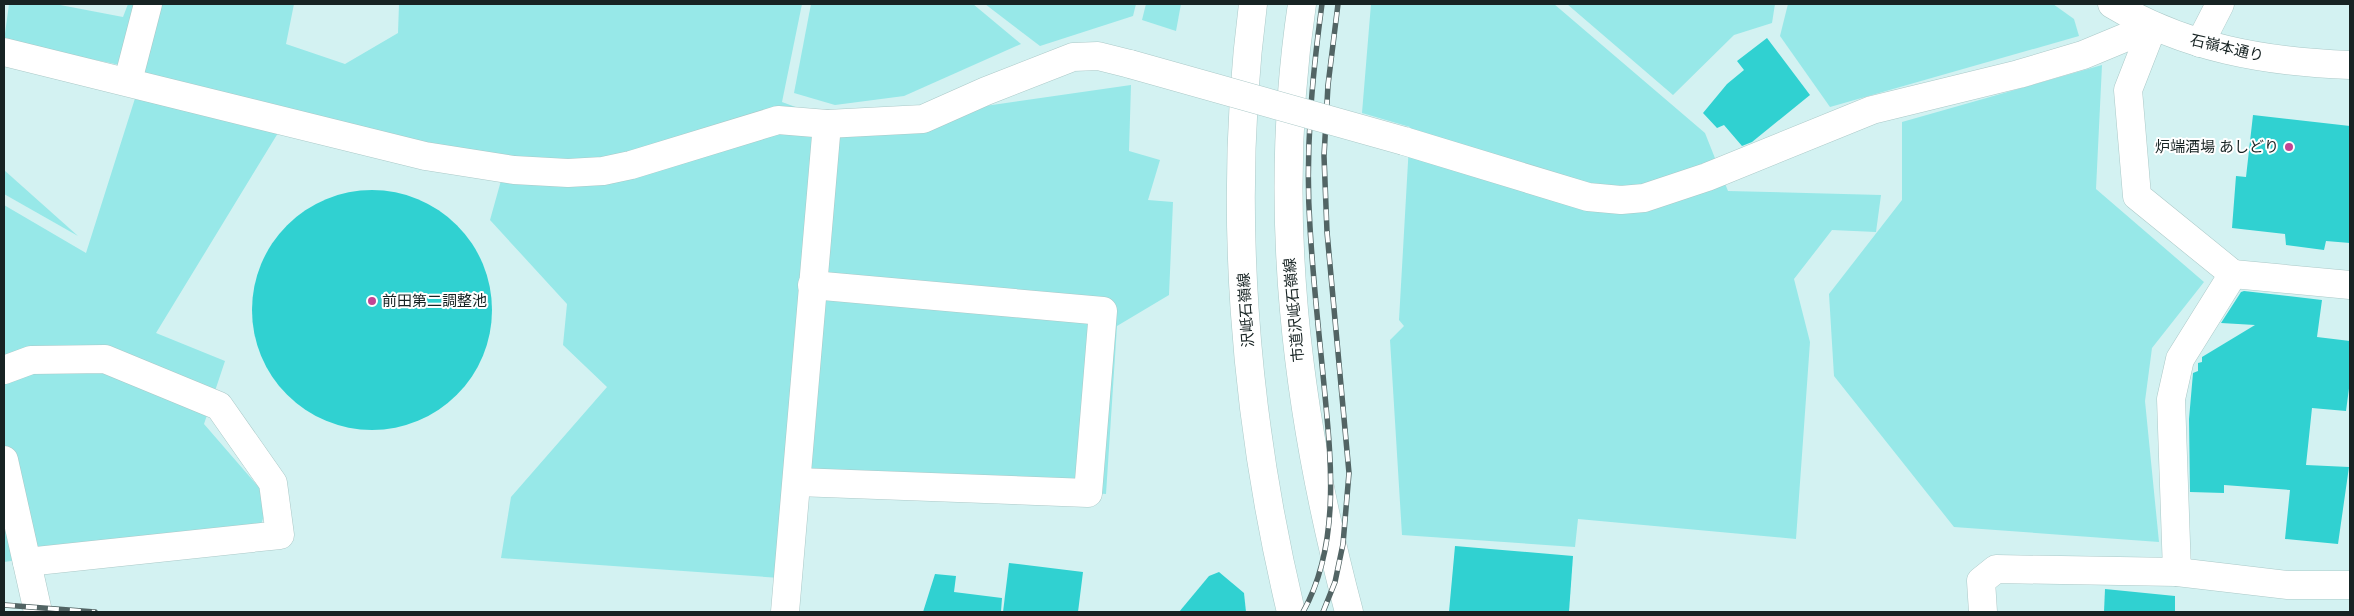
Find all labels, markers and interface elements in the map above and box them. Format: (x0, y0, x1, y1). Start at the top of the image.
street label: 石嶺本通り (2188, 29, 2266, 65)
place label: 炉端酒場 あしどり (2155, 136, 2279, 156)
marker: 炉端酒場 あしどり (2283, 141, 2295, 153)
street label: 市道沢岻石嶺線 (1278, 257, 1308, 363)
street label: 沢岻石嶺線 (1232, 272, 1258, 348)
place label: 前田第二調整池 (382, 290, 487, 310)
marker: 前田第二調整池 (366, 295, 378, 307)

